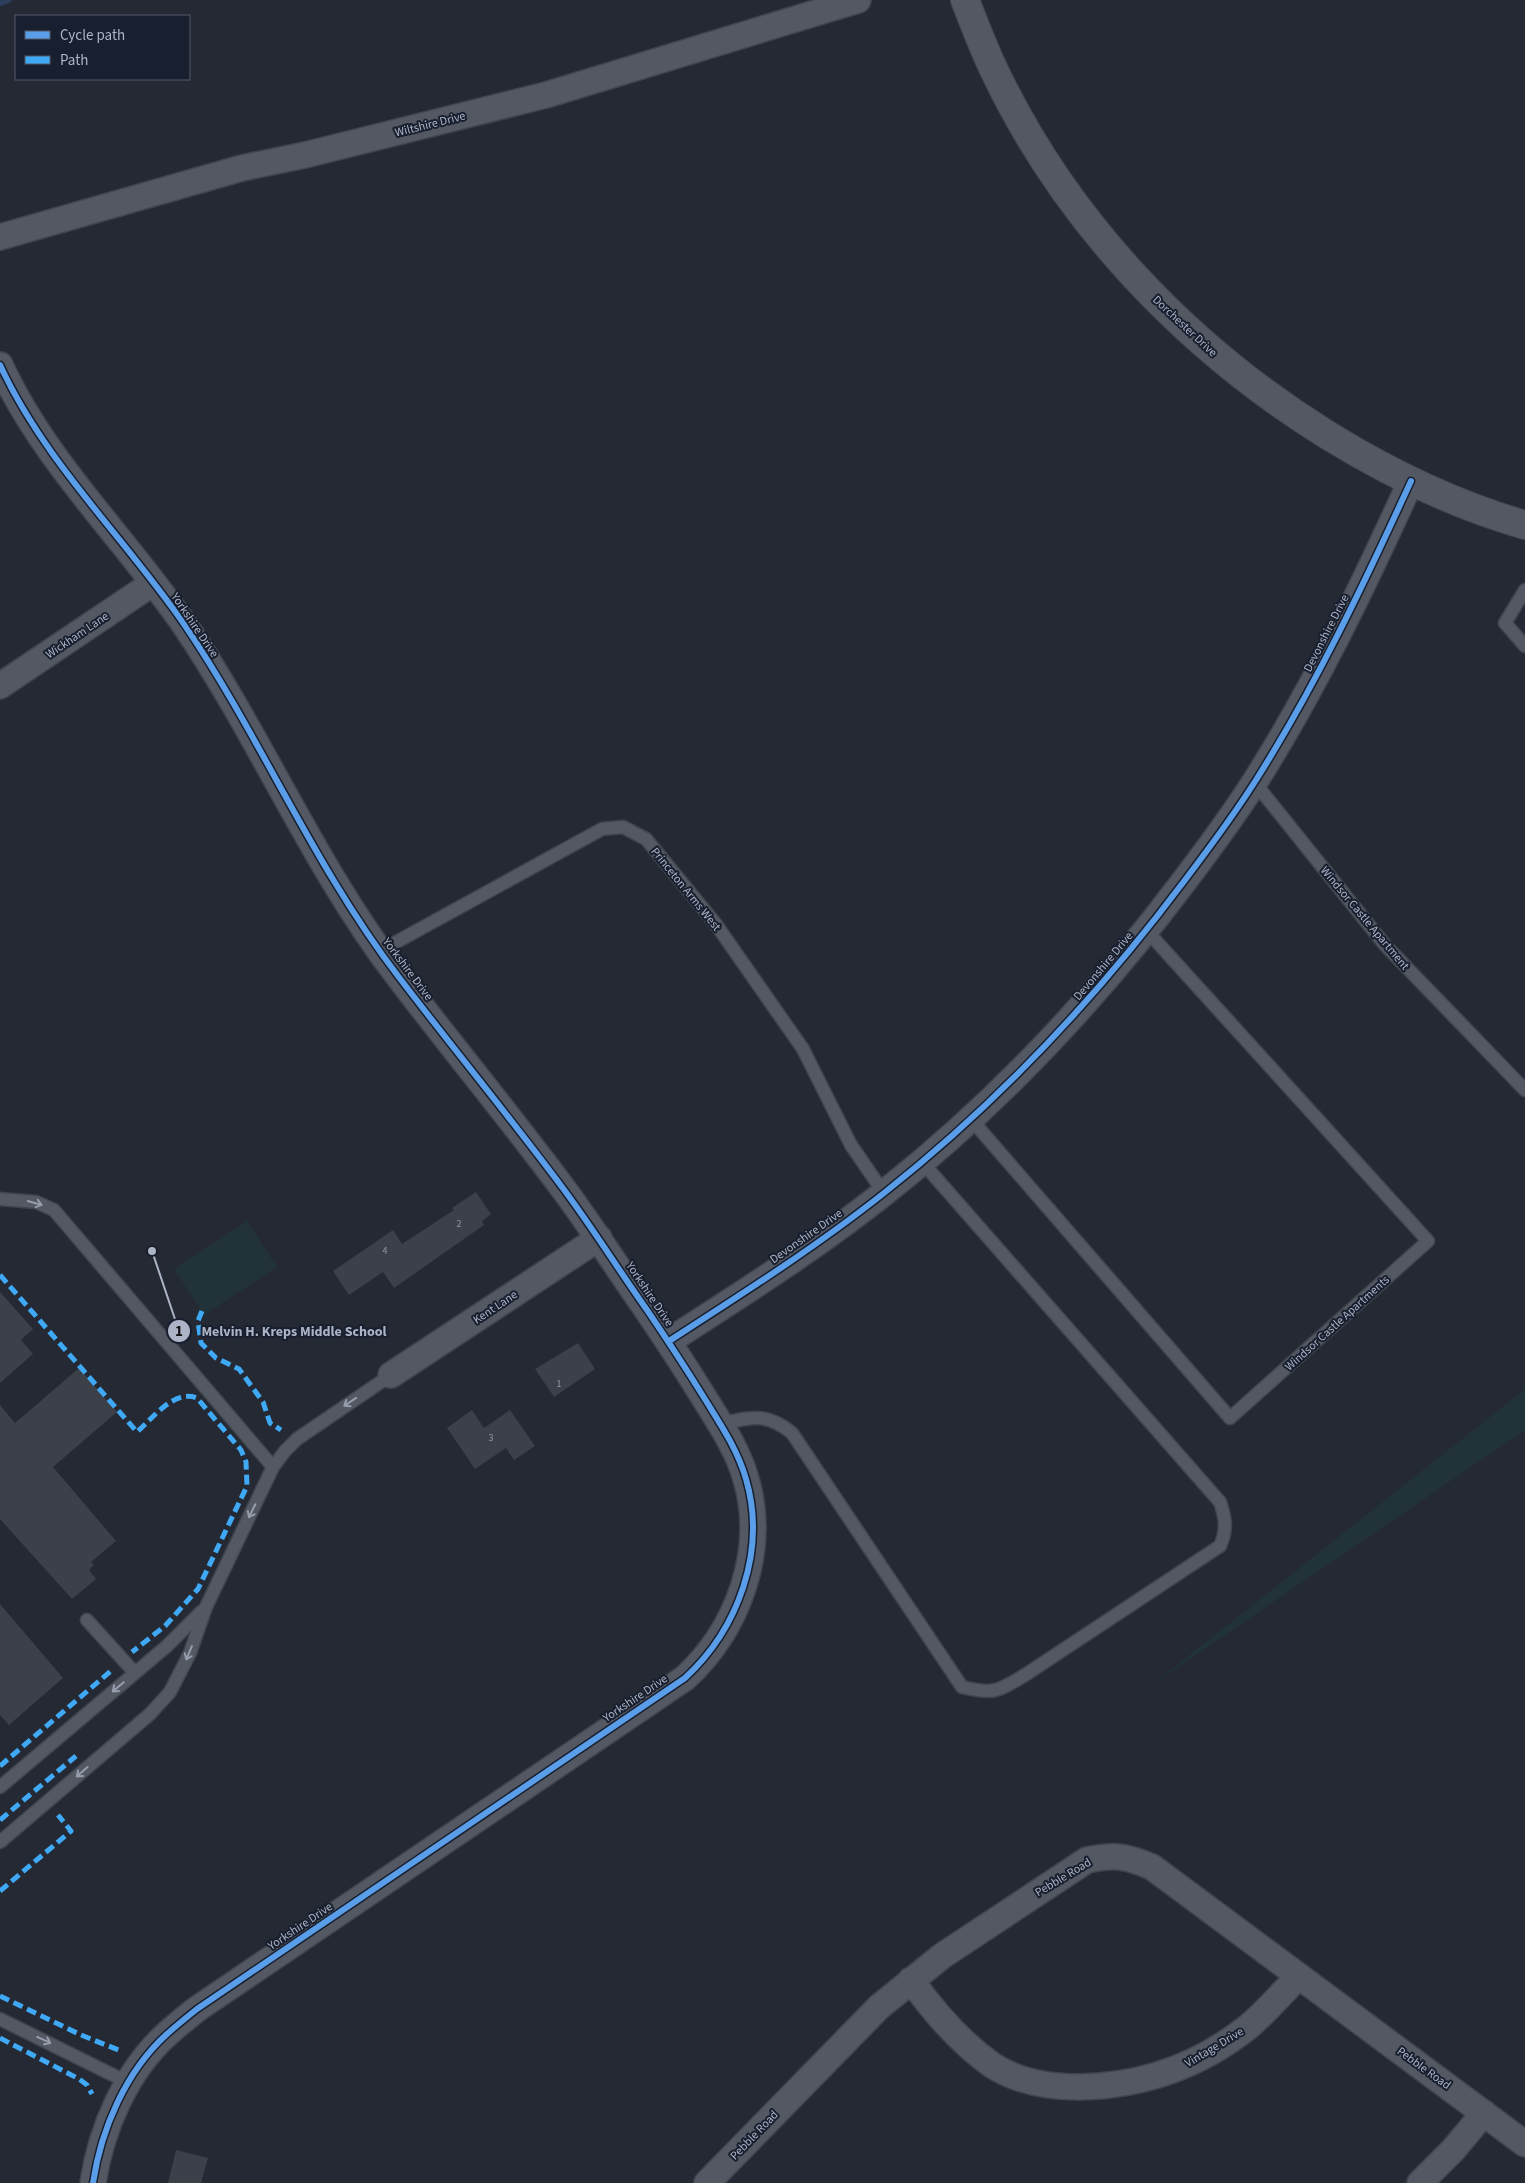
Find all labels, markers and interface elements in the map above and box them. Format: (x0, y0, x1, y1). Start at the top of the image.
legend (15, 15, 190, 80)
text: Cycle path (60, 25, 125, 46)
text: Path (60, 50, 88, 71)
street label: Wiltshire Drive (393, 107, 467, 141)
street label: Dorchester Drive (1148, 292, 1221, 361)
street label: Yorkshire Drive (166, 589, 223, 661)
street label: Devonshire Drive (1300, 591, 1353, 675)
street label: Wickham Lane (42, 608, 112, 663)
street label: Princeton Arms West (647, 844, 725, 935)
street label: Windsor Castle Apartment (1316, 863, 1413, 974)
street label: Devonshire Drive (1070, 928, 1137, 1004)
street label: Yorkshire Drive (378, 934, 437, 1004)
one-way arrow (27, 1199, 43, 1208)
street label: Devonshire Drive (767, 1205, 846, 1268)
house number: 2 (457, 1217, 462, 1231)
house number: 4 (383, 1244, 388, 1258)
street label: Yorkshire Drive (621, 1258, 678, 1330)
street label: Windsor Castle Apartments (1281, 1272, 1393, 1375)
street label: Kent Lane (470, 1286, 521, 1329)
callout: Melvin H. Kreps Middle School (166, 1317, 397, 1346)
text: 1 (175, 1321, 183, 1342)
text: Melvin H. Kreps Middle School (201, 1322, 387, 1342)
house number: 1 (557, 1377, 562, 1391)
one-way arrow (343, 1397, 357, 1407)
house number: 3 (489, 1431, 494, 1445)
one-way arrow (247, 1503, 256, 1518)
one-way arrow (184, 1645, 193, 1660)
street label: Yorkshire Drive (599, 1670, 671, 1727)
one-way arrow (112, 1681, 125, 1692)
one-way arrow (76, 1766, 89, 1778)
street label: Pebble Road (1032, 1854, 1095, 1901)
street label: Yorkshire Drive (264, 1898, 336, 1955)
street label: Vintage Drive (1182, 2023, 1247, 2072)
one-way arrow (36, 2036, 51, 2045)
street label: Pebble Road (1393, 2043, 1454, 2094)
street label: Pebble Road (726, 2107, 782, 2164)

